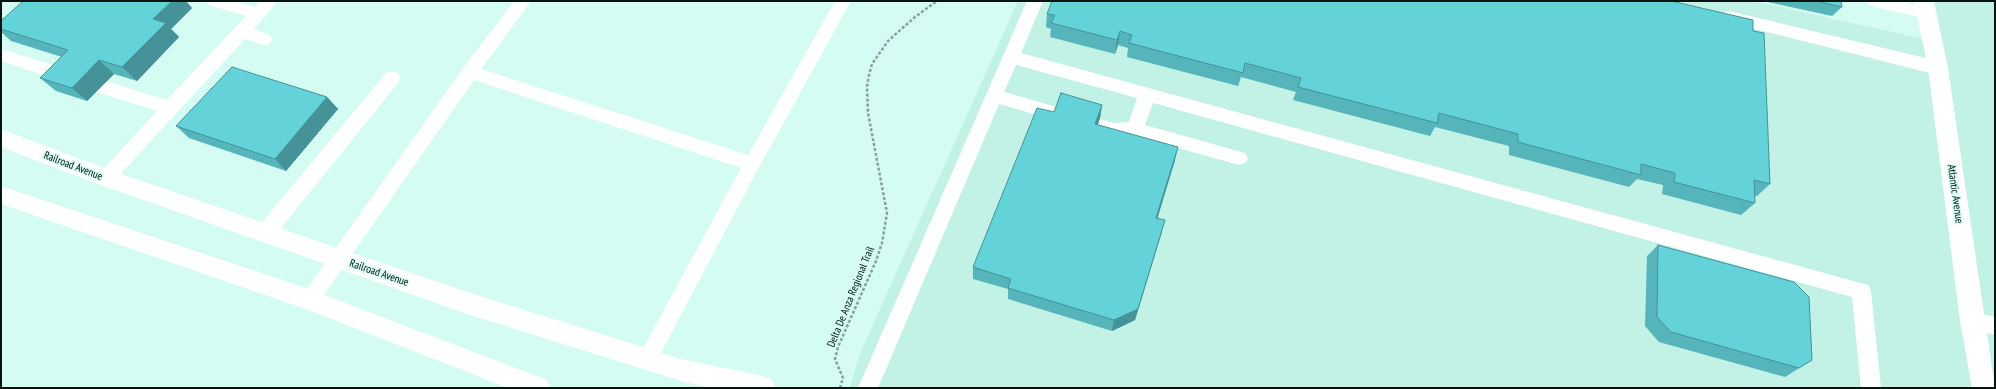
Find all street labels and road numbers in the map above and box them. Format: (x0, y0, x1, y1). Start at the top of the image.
street label: Railroad Avenue (42, 149, 104, 183)
street label: Atlantic Avenue (1944, 164, 1966, 224)
street label: Delta De Anza Regional Trail (825, 245, 877, 349)
street label: Railroad Avenue (348, 257, 410, 289)

